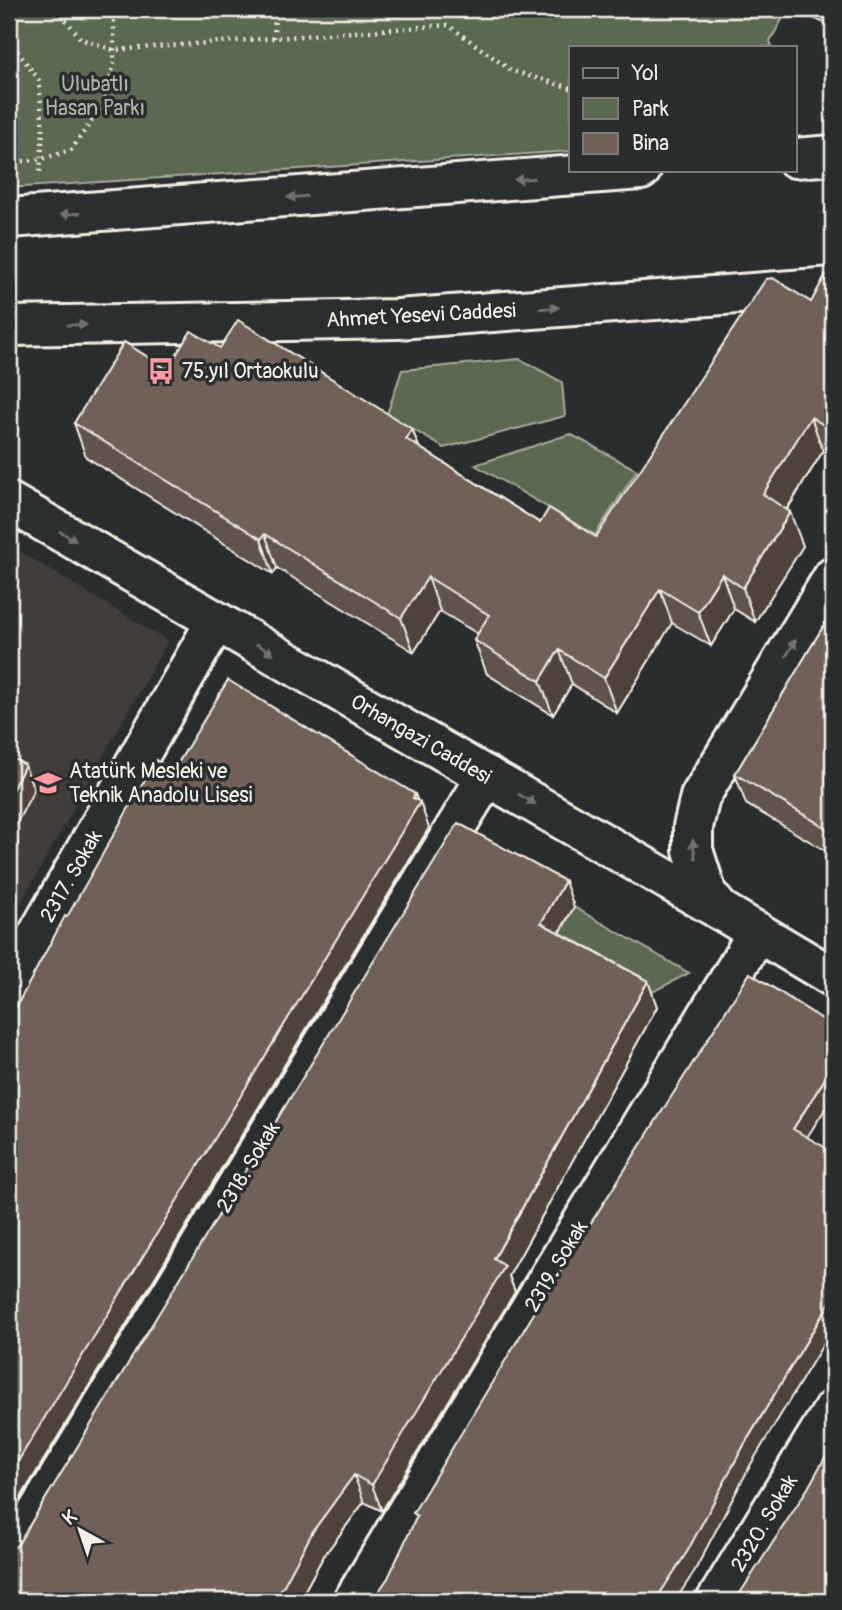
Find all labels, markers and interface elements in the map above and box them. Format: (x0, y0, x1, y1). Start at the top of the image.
legend (569, 46, 796, 172)
text: Yol (631, 60, 659, 87)
park label: Ulubatlı Hasan Parkı (45, 71, 145, 122)
text: Park (632, 96, 669, 123)
text: Bina (632, 130, 669, 157)
one-way arrow (512, 174, 534, 185)
one-way arrow (286, 192, 308, 203)
one-way arrow (59, 209, 81, 220)
street label: Ahmet Yesevi Caddesi (325, 297, 517, 334)
one-way arrow (538, 302, 560, 313)
one-way arrow (66, 319, 88, 331)
bus stop icon: 75.yıl Ortaokulu (146, 356, 176, 386)
place label: 75.yıl Ortaokulu (182, 358, 318, 385)
one-way arrow (58, 530, 78, 542)
one-way arrow (784, 638, 797, 657)
one-way arrow (256, 643, 275, 655)
street label: Orhangazi Caddesi (345, 688, 496, 791)
place label: Atatürk Mesleki ve Teknik Anadolu Lisesi (69, 758, 253, 809)
school or university icon: Atatürk Mesleki ve Teknik Anadolu Lisesi (33, 768, 63, 798)
one-way arrow (517, 793, 536, 805)
street label: 2317. Sokak (34, 825, 109, 927)
one-way arrow (689, 838, 700, 860)
street label: 2318. Sokak (211, 1117, 286, 1218)
street label: 2319. Sokak (519, 1215, 594, 1317)
street label: 2320. Sokak (725, 1469, 804, 1577)
north arrow (46, 1494, 116, 1564)
text: K (58, 1505, 82, 1531)

